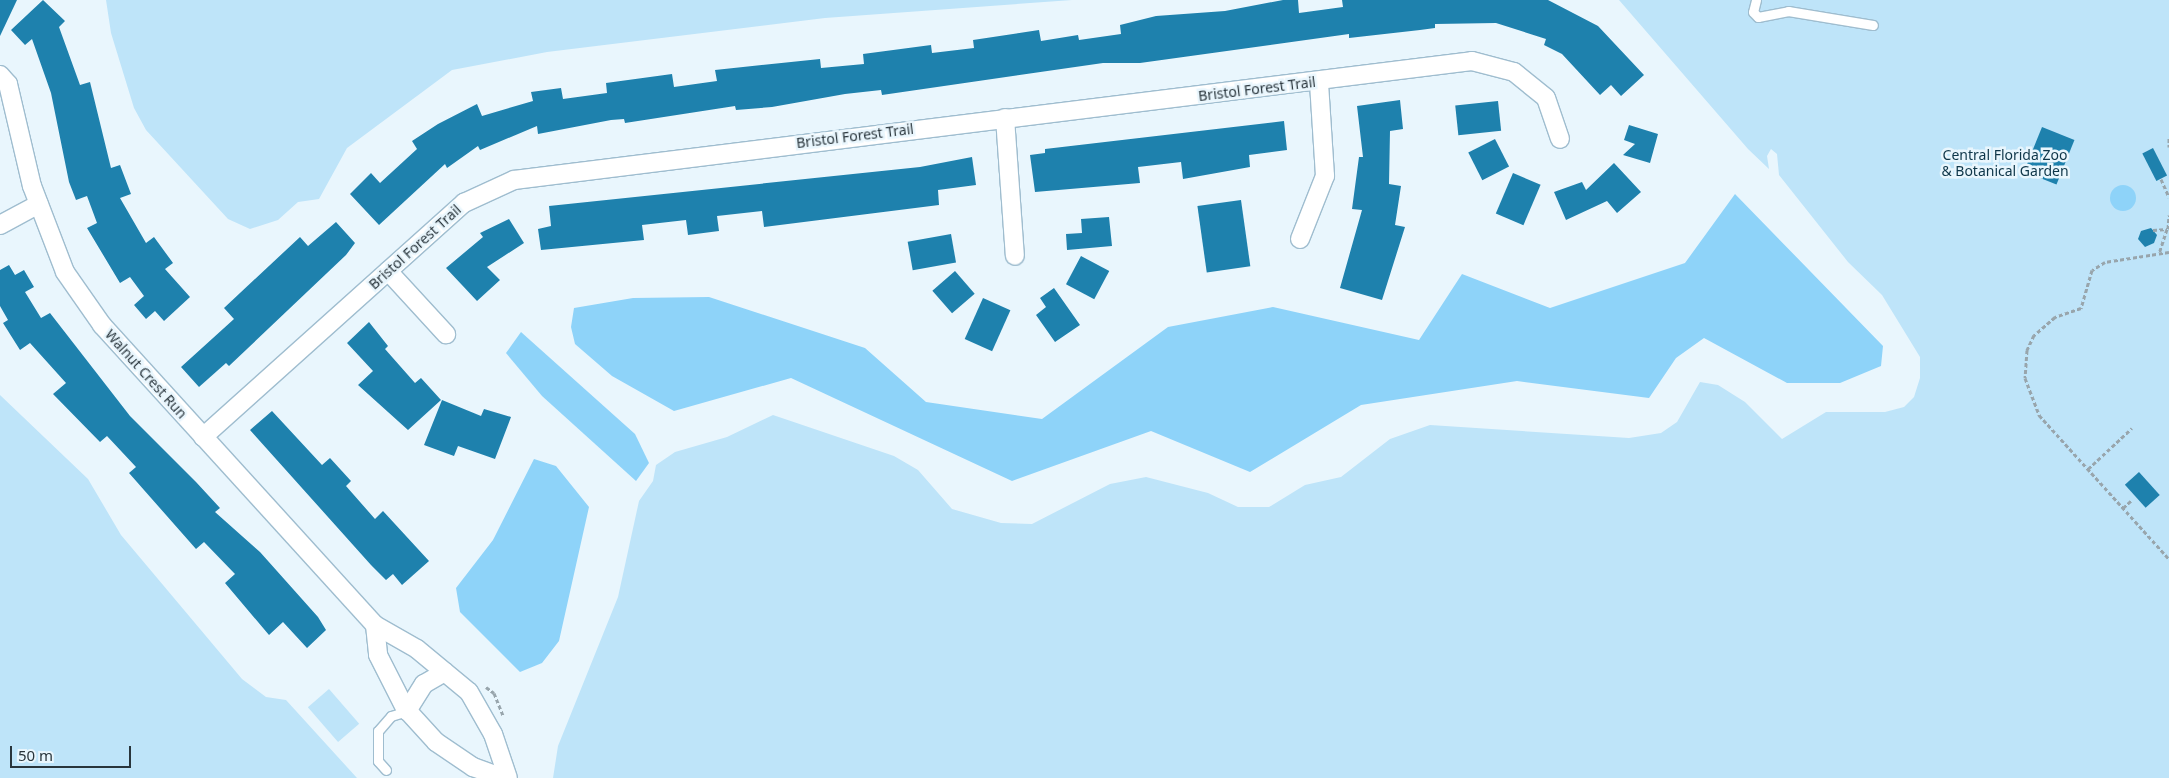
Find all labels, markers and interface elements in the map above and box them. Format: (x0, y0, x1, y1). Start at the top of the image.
street label: Bristol Forest Trail (1197, 73, 1317, 105)
street label: Bristol Forest Trail (795, 120, 915, 152)
park label: Central Florida Zoo & Botanical Garden (1941, 147, 2069, 180)
street label: Bristol Forest Trail (365, 201, 465, 293)
street label: Walnut Crest Run (102, 326, 190, 422)
scale bar (12, 736, 134, 768)
text: 50 m (18, 745, 53, 765)

